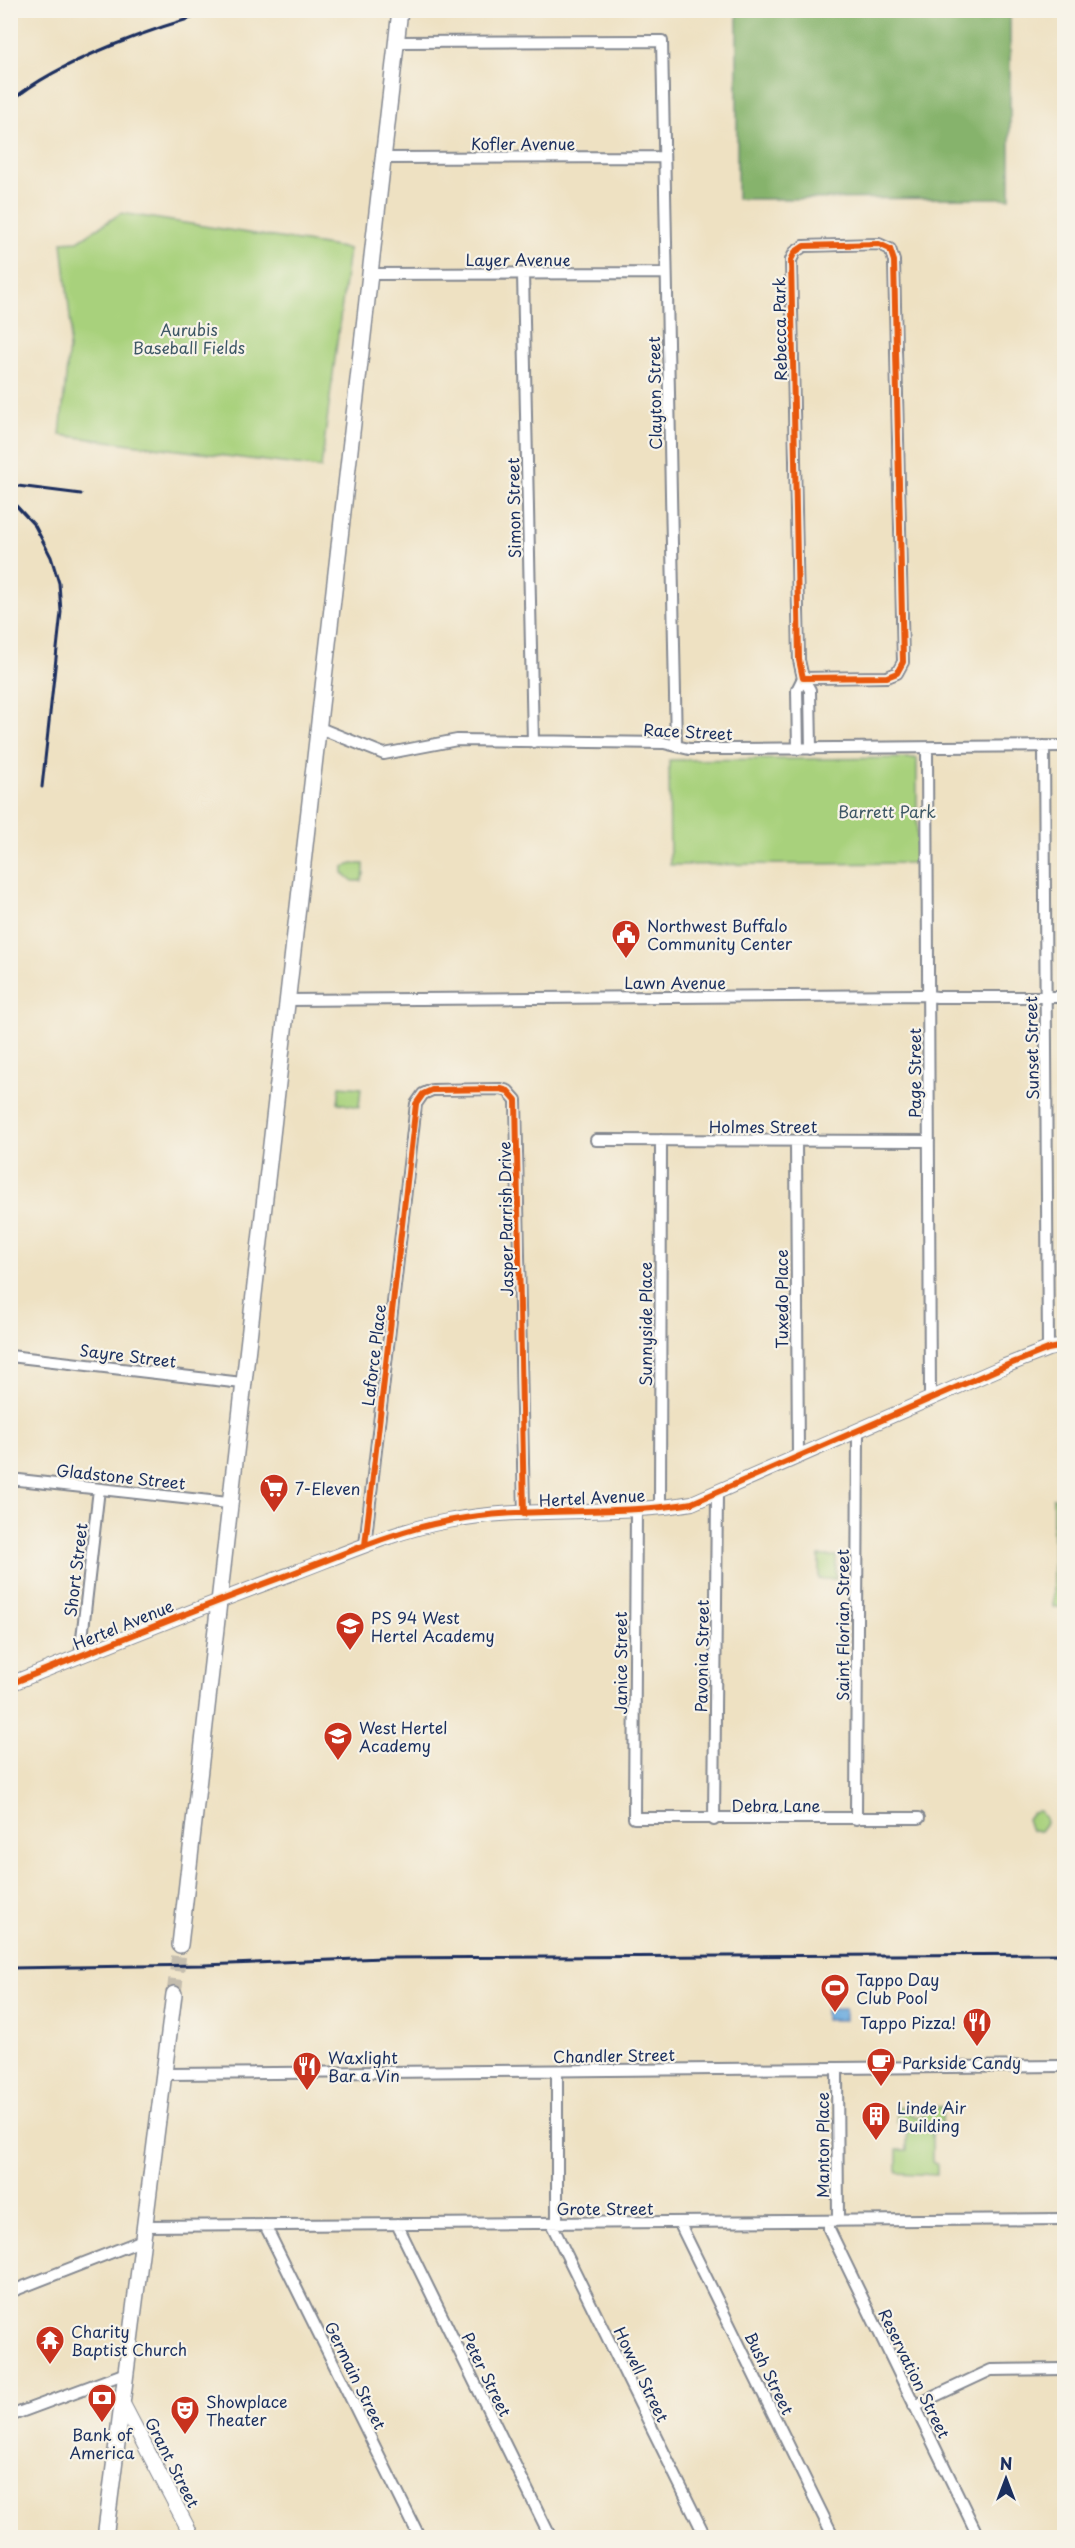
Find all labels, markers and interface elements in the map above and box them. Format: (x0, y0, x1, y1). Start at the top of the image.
street label: Kofler Avenue (471, 131, 575, 155)
street label: Layer Avenue (466, 247, 571, 271)
street label: Rebecca Park (766, 277, 792, 381)
park label: Aurubis Baseball Fields (133, 317, 245, 359)
street label: Clayton Street (641, 336, 667, 450)
street label: Simon Street (500, 457, 526, 559)
street label: Race Street (643, 717, 734, 745)
park label: Barrett Park (838, 799, 936, 823)
place label: Northwest Buffalo Community Center (647, 913, 793, 955)
public building icon: Northwest Buffalo Community Center (610, 918, 642, 960)
street label: Lawn Avenue (624, 970, 726, 994)
street label: Sunset Street (1018, 995, 1044, 1100)
street label: Page Street (902, 1028, 926, 1118)
street label: Holmes Street (709, 1114, 818, 1138)
street label: Jasper Parrish Drive (492, 1141, 518, 1297)
street label: Tuxedo Place (769, 1249, 793, 1349)
street label: Sunnyside Place (633, 1262, 657, 1386)
street label: Laforce Place (355, 1303, 391, 1407)
street label: Sayre Street (78, 1337, 178, 1373)
street label: Gladstone Street (55, 1457, 187, 1495)
supermarket icon: 7-Eleven (258, 1472, 290, 1514)
place label: 7-Eleven (295, 1476, 360, 1500)
street label: Hertel Avenue (538, 1482, 646, 1512)
street label: Short Street (57, 1521, 93, 1618)
street label: Saint Florian Street (830, 1549, 854, 1701)
street label: Hertel Avenue (69, 1593, 177, 1655)
street label: Pavonia Street (688, 1599, 714, 1713)
place label: PS 94 West Hertel Academy (371, 1605, 495, 1647)
school or university icon: PS 94 West Hertel Academy (334, 1610, 366, 1652)
street label: Janice Street (608, 1611, 632, 1715)
place label: West Hertel Academy (359, 1715, 447, 1757)
school or university icon: West Hertel Academy (322, 1720, 354, 1762)
street label: Debra Lane (731, 1793, 821, 1817)
place label: Tappo Day Club Pool (856, 1967, 939, 2009)
sports icon: Tappo Day Club Pool (819, 1972, 851, 2014)
restaurant icon: Tappo Pizza! (961, 2006, 993, 2048)
place label: Tappo Pizza! (860, 2010, 956, 2034)
street label: Chandler Street (553, 2042, 676, 2068)
place label: Waxlight Bar a Vin (328, 2045, 400, 2087)
cafe icon: Parkside Candy (865, 2046, 897, 2088)
restaurant icon: Waxlight Bar a Vin (291, 2050, 323, 2092)
place label: Parkside Candy (902, 2050, 1021, 2074)
street label: Manton Place (810, 2092, 834, 2198)
place label: Linde Air Building (897, 2095, 967, 2137)
building icon: Linde Air Building (860, 2100, 892, 2142)
street label: Grote Street (556, 2196, 654, 2220)
street label: Reservation Street (873, 2304, 957, 2442)
street label: Germain Street (319, 2317, 393, 2434)
place label: Charity Baptist Church (71, 2319, 187, 2361)
street label: Howell Street (609, 2322, 676, 2426)
temple icon: Charity Baptist Church (34, 2324, 66, 2366)
street label: Peter Street (456, 2328, 518, 2421)
street label: Bush Street (740, 2328, 801, 2419)
bank icon: Bank of America (86, 2382, 118, 2424)
place label: Showplace Theater (206, 2389, 288, 2431)
theatre icon: Showplace Theater (169, 2394, 201, 2436)
street label: Grant Street (140, 2413, 206, 2512)
place label: Bank of America (70, 2422, 134, 2464)
north arrow (976, 2449, 1036, 2509)
text: N (1000, 2451, 1012, 2475)

